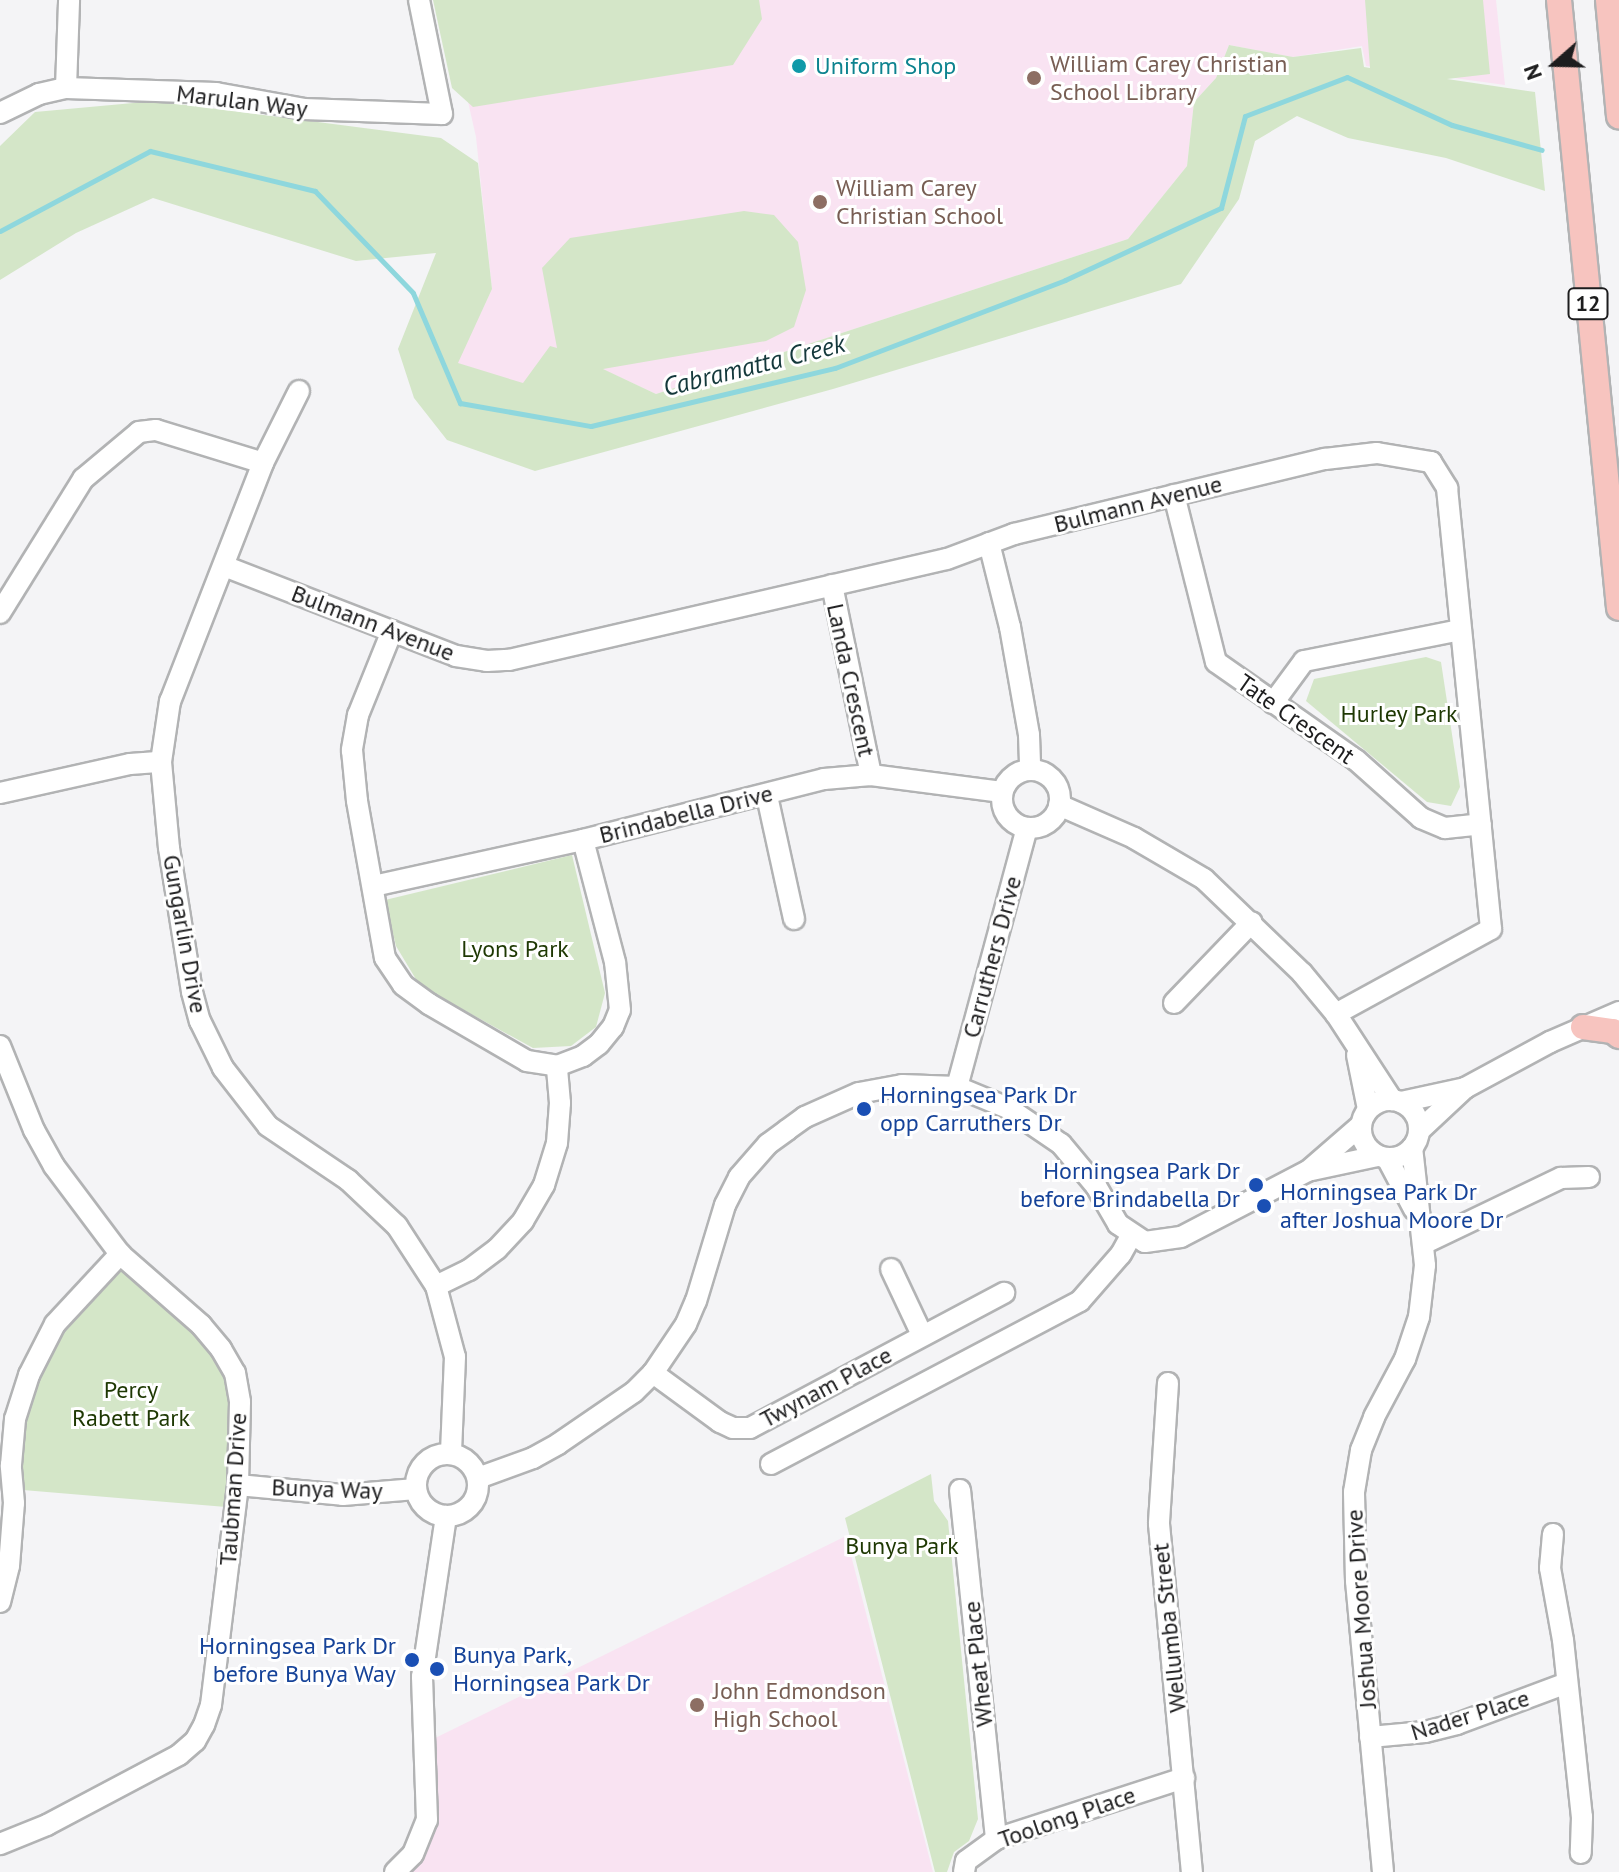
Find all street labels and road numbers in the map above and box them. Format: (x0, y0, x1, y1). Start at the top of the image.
street label: Marulan Way (175, 79, 309, 123)
road number: 12 (1566, 286, 1610, 322)
street label: Bulmann Avenue (1051, 469, 1225, 539)
street label: Bulmann Avenue (287, 579, 459, 667)
street label: Landa Crescent (821, 601, 881, 759)
street label: Tate Crescent (1232, 668, 1360, 770)
street label: Brindabella Drive (596, 779, 776, 849)
street label: Gungarlin Drive (157, 852, 213, 1016)
street label: Carruthers Drive (957, 873, 1027, 1041)
street label: Twynam Place (755, 1340, 897, 1434)
street label: Taubman Drive (213, 1412, 253, 1566)
street label: Bunya Way (271, 1473, 383, 1505)
street label: Joshua Moore Drive (1340, 1508, 1382, 1710)
street label: Wellumba Street (1146, 1542, 1192, 1714)
street label: Wheat Place (957, 1600, 999, 1728)
street label: Nader Place (1407, 1683, 1533, 1747)
street label: Toolong Place (995, 1780, 1139, 1854)

